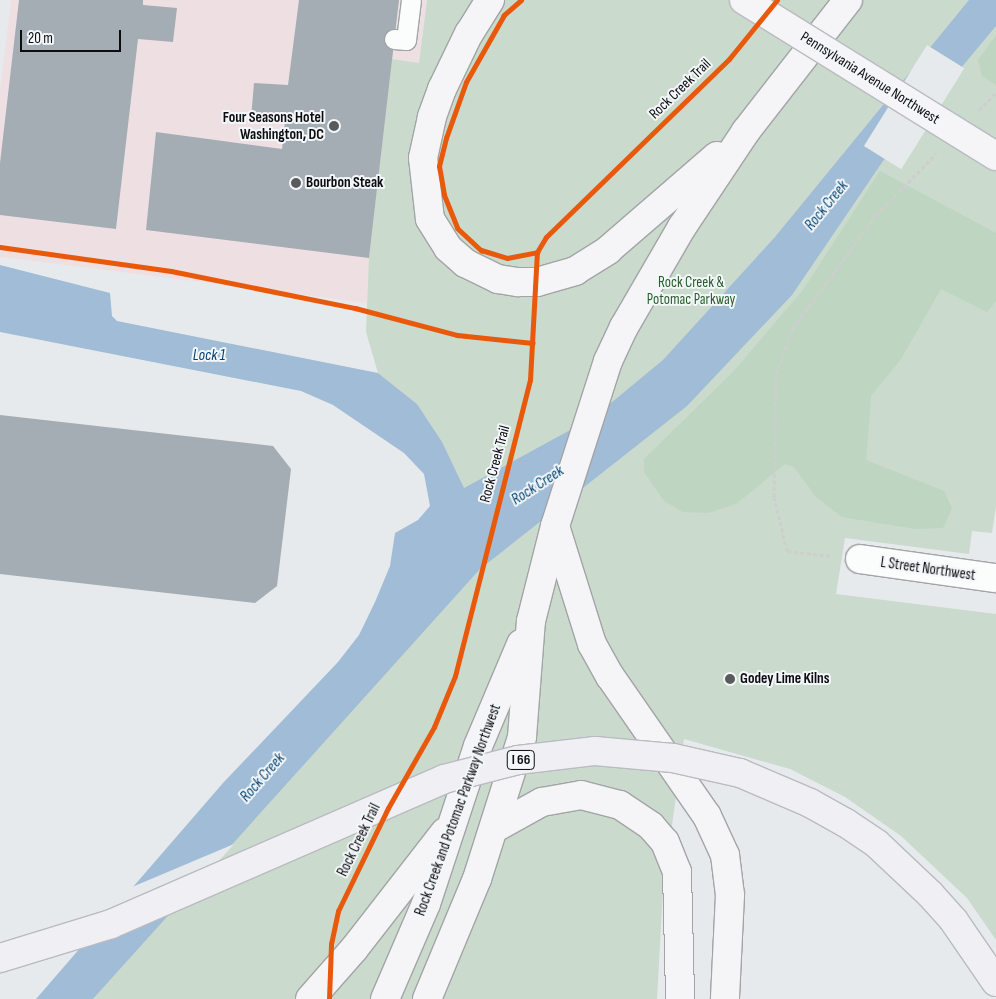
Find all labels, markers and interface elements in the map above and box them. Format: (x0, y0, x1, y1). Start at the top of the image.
scale bar (22, 20, 124, 52)
street label: Pennsylvania Avenue Northwest (797, 28, 943, 128)
text: 20 m (28, 29, 53, 48)
street label: Rock Creek Trail (645, 55, 715, 123)
place label: Four Seasons Hotel Washington, DC (223, 108, 324, 143)
marker: Four Seasons Hotel Washington, DC (328, 120, 340, 132)
place label: Bourbon Steak (306, 174, 383, 192)
marker: Bourbon Steak (290, 177, 302, 189)
water label: Rock Creek (801, 177, 853, 235)
park label: Rock Creek & Potomac Parkway (647, 273, 735, 308)
water label: Lock 1 (193, 346, 225, 366)
street label: Rock Creek Trail (476, 424, 514, 504)
water label: Rock Creek (508, 462, 568, 510)
street label: L Street Northwest (879, 553, 977, 585)
place label: Godey Lime Kilns (740, 670, 829, 688)
marker: Godey Lime Kilns (724, 673, 736, 685)
street label: Rock Creek and Potomac Parkway Northwest (411, 702, 505, 918)
road number: I 66 (506, 748, 536, 772)
water label: Rock Creek (237, 750, 289, 806)
street label: Rock Creek Trail (334, 801, 384, 879)

